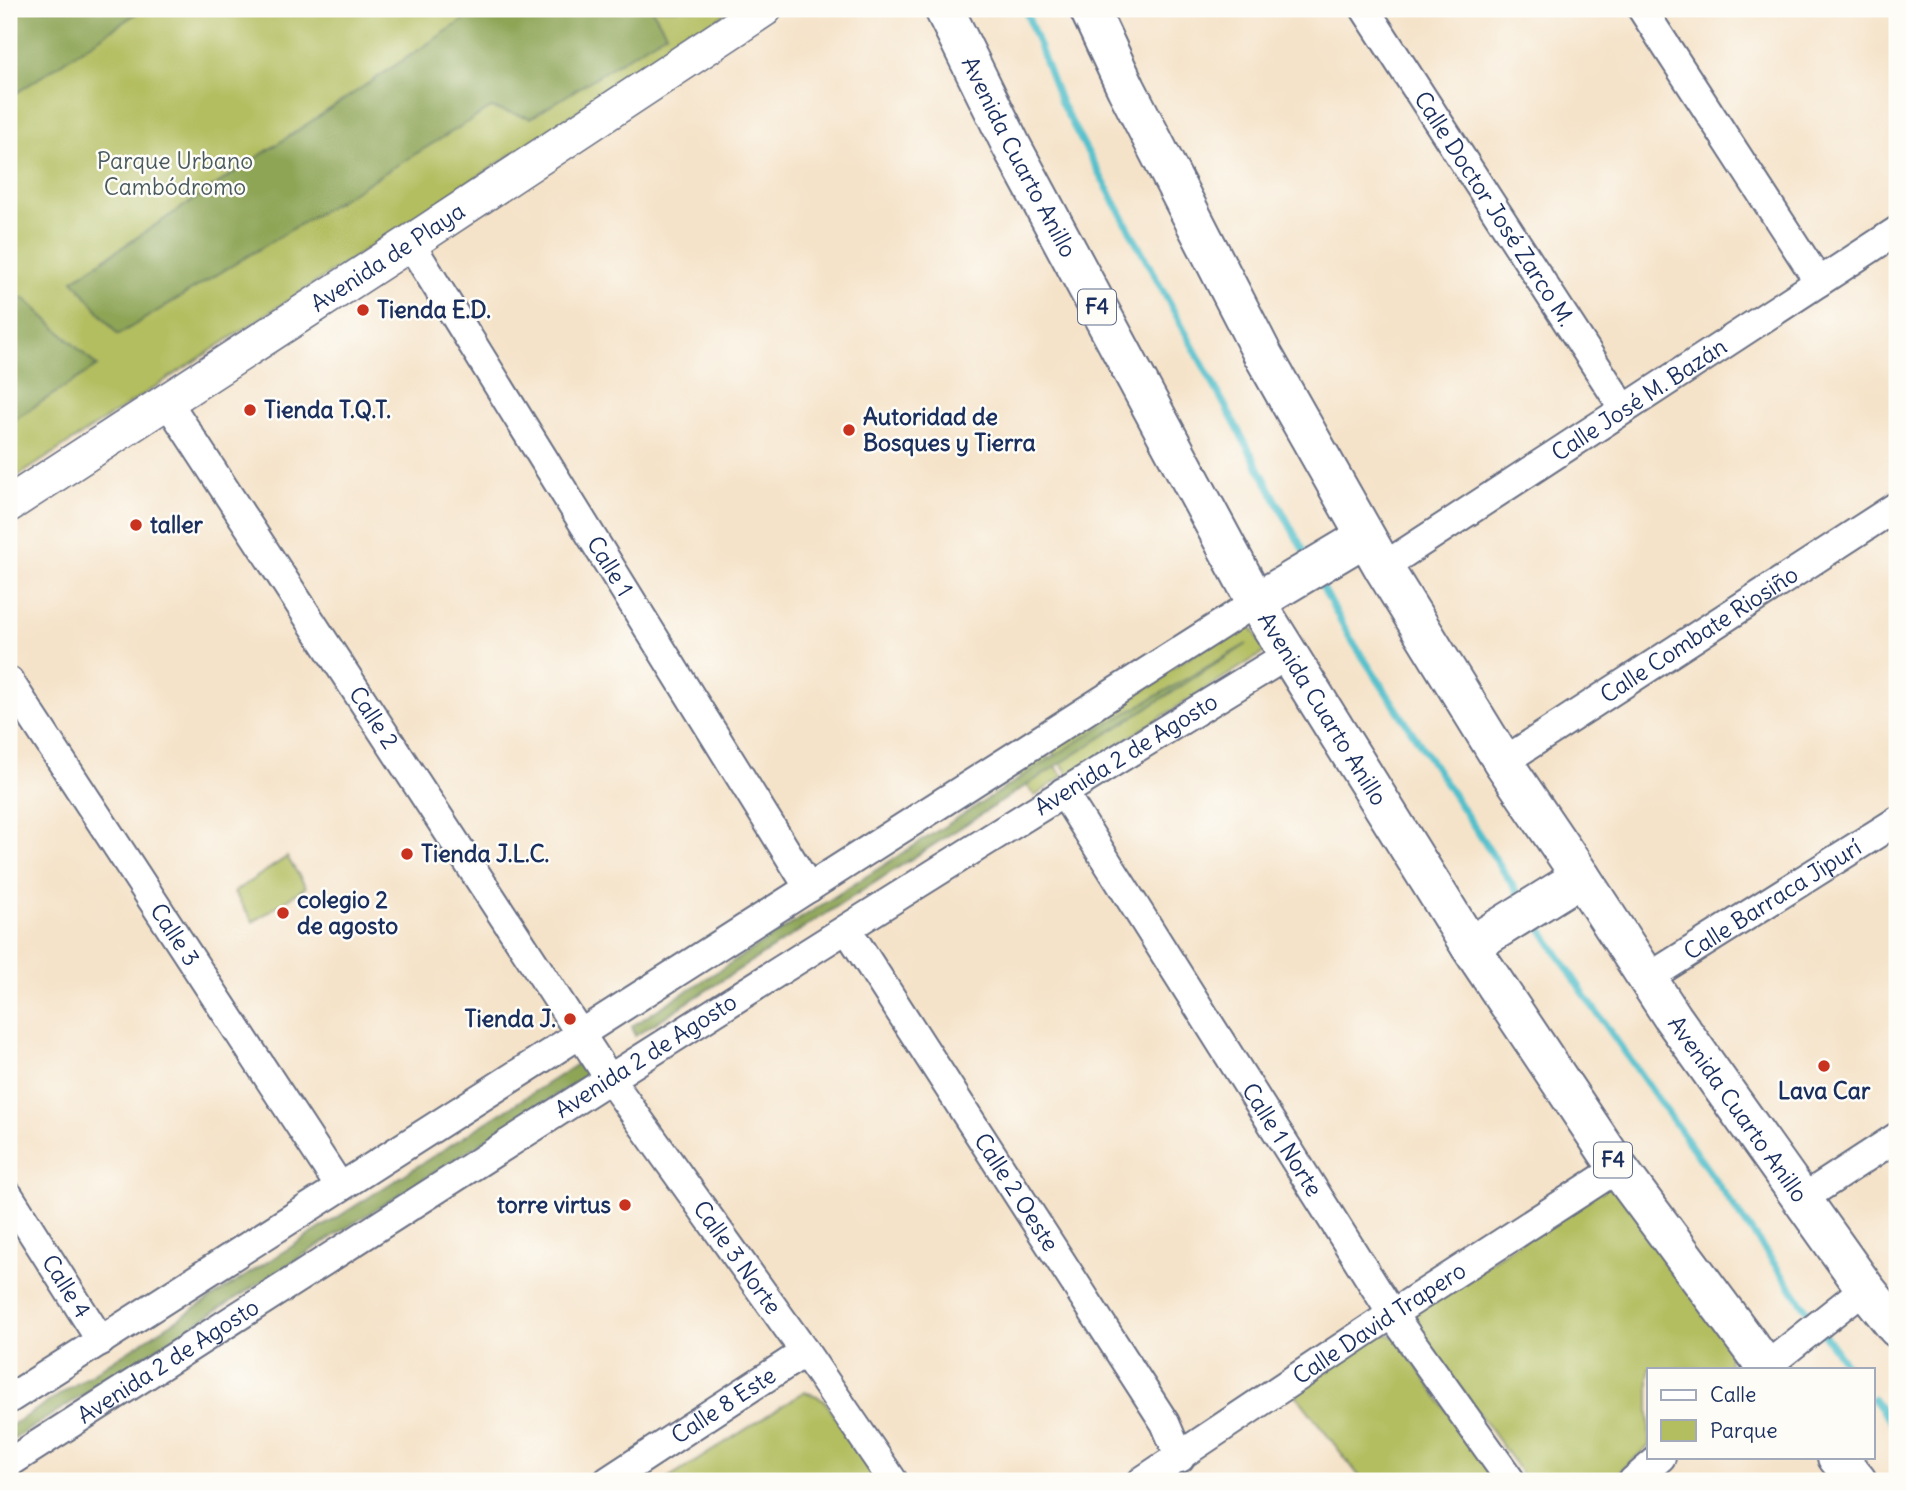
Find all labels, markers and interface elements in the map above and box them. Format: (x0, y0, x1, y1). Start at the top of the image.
street label: Avenida Cuarto Anillo (956, 52, 1083, 262)
street label: Calle Doctor José Zarco M. (1408, 86, 1581, 331)
park label: Parque Urbano Cambódromo (97, 146, 253, 201)
street label: Avenida de Playa (305, 196, 470, 318)
road number: F4 (1078, 290, 1116, 324)
place label: Tienda E.D. (377, 295, 491, 324)
marker: Tienda E.D. (355, 302, 371, 318)
street label: Calle José M. Bazán (1546, 331, 1732, 467)
place label: Tienda T.Q.T. (264, 395, 391, 424)
marker: Tienda T.Q.T. (242, 402, 258, 418)
place label: Autoridad de Bosques y Tierra (863, 402, 1036, 457)
marker: Autoridad de Bosques y Tierra (841, 422, 857, 438)
place label: taller (150, 510, 204, 539)
marker: taller (128, 517, 144, 533)
street label: Calle 1 (581, 530, 640, 601)
street label: Calle Combate Riosiño (1595, 559, 1803, 709)
street label: Avenida Cuarto Anillo (1252, 607, 1394, 811)
street label: Calle 2 (343, 680, 405, 754)
street label: Avenida 2 de Agosto (1029, 686, 1223, 821)
street label: Calle Barraca Jipurí (1678, 832, 1866, 966)
place label: Tienda J.L.C. (421, 839, 549, 868)
marker: Tienda J.L.C. (399, 846, 415, 862)
place label: colegio 2 de agosto (297, 885, 398, 940)
street label: Calle 3 (144, 897, 206, 971)
marker: colegio 2 de agosto (275, 905, 291, 921)
street label: Avenida 2 de Agosto (549, 987, 742, 1124)
place label: Tienda J. (465, 1004, 556, 1033)
street label: Avenida Cuarto Anillo (1662, 1010, 1814, 1208)
marker: Tienda J. (562, 1011, 578, 1027)
marker: Lava Car (1816, 1058, 1832, 1074)
place label: Lava Car (1778, 1076, 1871, 1105)
street label: Calle 1 Norte (1236, 1077, 1329, 1202)
street label: Calle 2 Oeste (968, 1127, 1066, 1257)
road number: F4 (1594, 1142, 1632, 1178)
place label: torre virtus (497, 1190, 611, 1219)
street label: Calle 3 Norte (687, 1195, 788, 1319)
marker: torre virtus (617, 1197, 633, 1213)
street label: Calle 4 (36, 1249, 98, 1323)
street label: Calle David Trapero (1287, 1255, 1471, 1390)
street label: Avenida 2 de Agosto (72, 1292, 264, 1429)
street label: Calle 8 Este (665, 1360, 781, 1450)
legend (1647, 1368, 1874, 1458)
text: Calle (1710, 1381, 1756, 1408)
text: Parque (1710, 1417, 1778, 1444)

